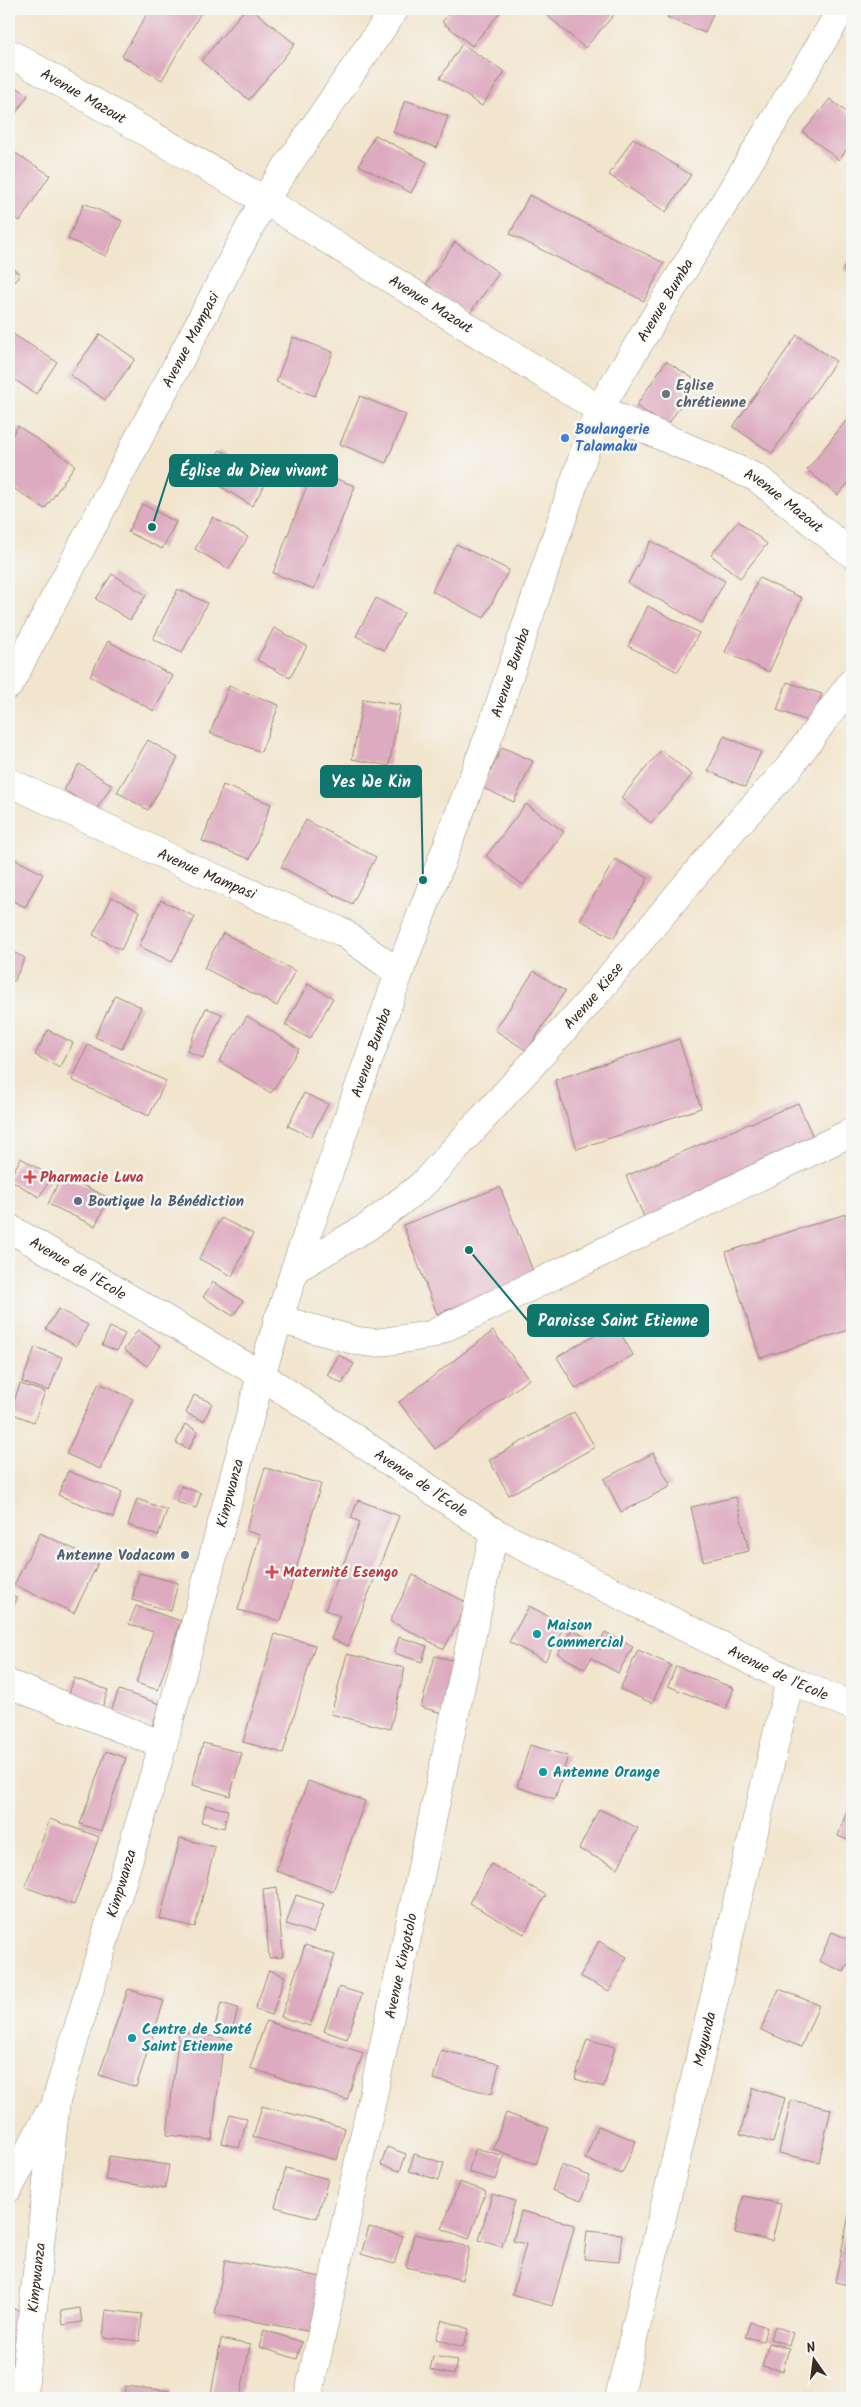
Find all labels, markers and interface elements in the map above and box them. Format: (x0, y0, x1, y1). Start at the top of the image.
street label: Avenue Mazout (36, 63, 131, 131)
street label: Avenue Bumba (631, 255, 700, 347)
street label: Avenue Mazout (383, 269, 477, 341)
street label: Avenue Mampasi (156, 287, 227, 392)
place label: Eglise chrétienne (676, 374, 747, 415)
marker: Eglise chrétienne (660, 388, 672, 400)
place label: Boulangerie Talamaku (575, 418, 650, 459)
marker: Boulangerie Talamaku (559, 432, 571, 444)
callout: Église du Dieu vivant (170, 455, 337, 486)
text: Église du Dieu vivant (180, 459, 328, 484)
street label: Avenue Mazout (740, 463, 828, 540)
street label: Avenue Bumba (485, 624, 538, 721)
callout: Yes We Kin (321, 766, 421, 797)
text: Yes We Kin (331, 770, 411, 795)
street label: Avenue Mampasi (153, 842, 261, 907)
street label: Avenue Kiese (558, 957, 630, 1036)
street label: Avenue Bumba (345, 1005, 399, 1101)
place label: Pharmacie Luva (40, 1166, 144, 1190)
marker: Pharmacie Luva (24, 1171, 36, 1183)
place label: Boutique la Bénédiction (88, 1190, 244, 1214)
marker: Boutique la Bénédiction (72, 1195, 84, 1207)
street label: Avenue de l'Ecole (24, 1231, 131, 1307)
callout: Paroisse Saint Etienne (528, 1305, 708, 1336)
text: Paroisse Saint Etienne (538, 1309, 698, 1334)
street label: Avenue de l'Ecole (369, 1443, 473, 1524)
street label: Kimpwanza (210, 1456, 251, 1531)
place label: Antenne Vodacom (56, 1544, 175, 1568)
marker: Antenne Vodacom (179, 1549, 191, 1561)
place label: Maternité Esengo (283, 1561, 398, 1585)
marker: Maternité Esengo (265, 1565, 279, 1579)
place label: Maison Commercial (547, 1614, 623, 1655)
marker: Maison Commercial (531, 1628, 543, 1640)
street label: Avenue de l'Ecole (723, 1640, 832, 1708)
place label: Antenne Orange (553, 1761, 660, 1785)
marker: Antenne Orange (537, 1766, 549, 1778)
street label: Kimpwanza (101, 1847, 144, 1921)
street label: Avenue Kingotolo (379, 1911, 425, 2021)
street label: Mayunda (687, 2009, 724, 2069)
place label: Centre de Santé Saint Etienne (142, 2018, 252, 2059)
marker: Centre de Santé Saint Etienne (126, 2032, 138, 2044)
street label: Kimpwanza (22, 2242, 53, 2314)
north arrow (788, 2334, 838, 2384)
text: N (804, 2337, 818, 2360)

